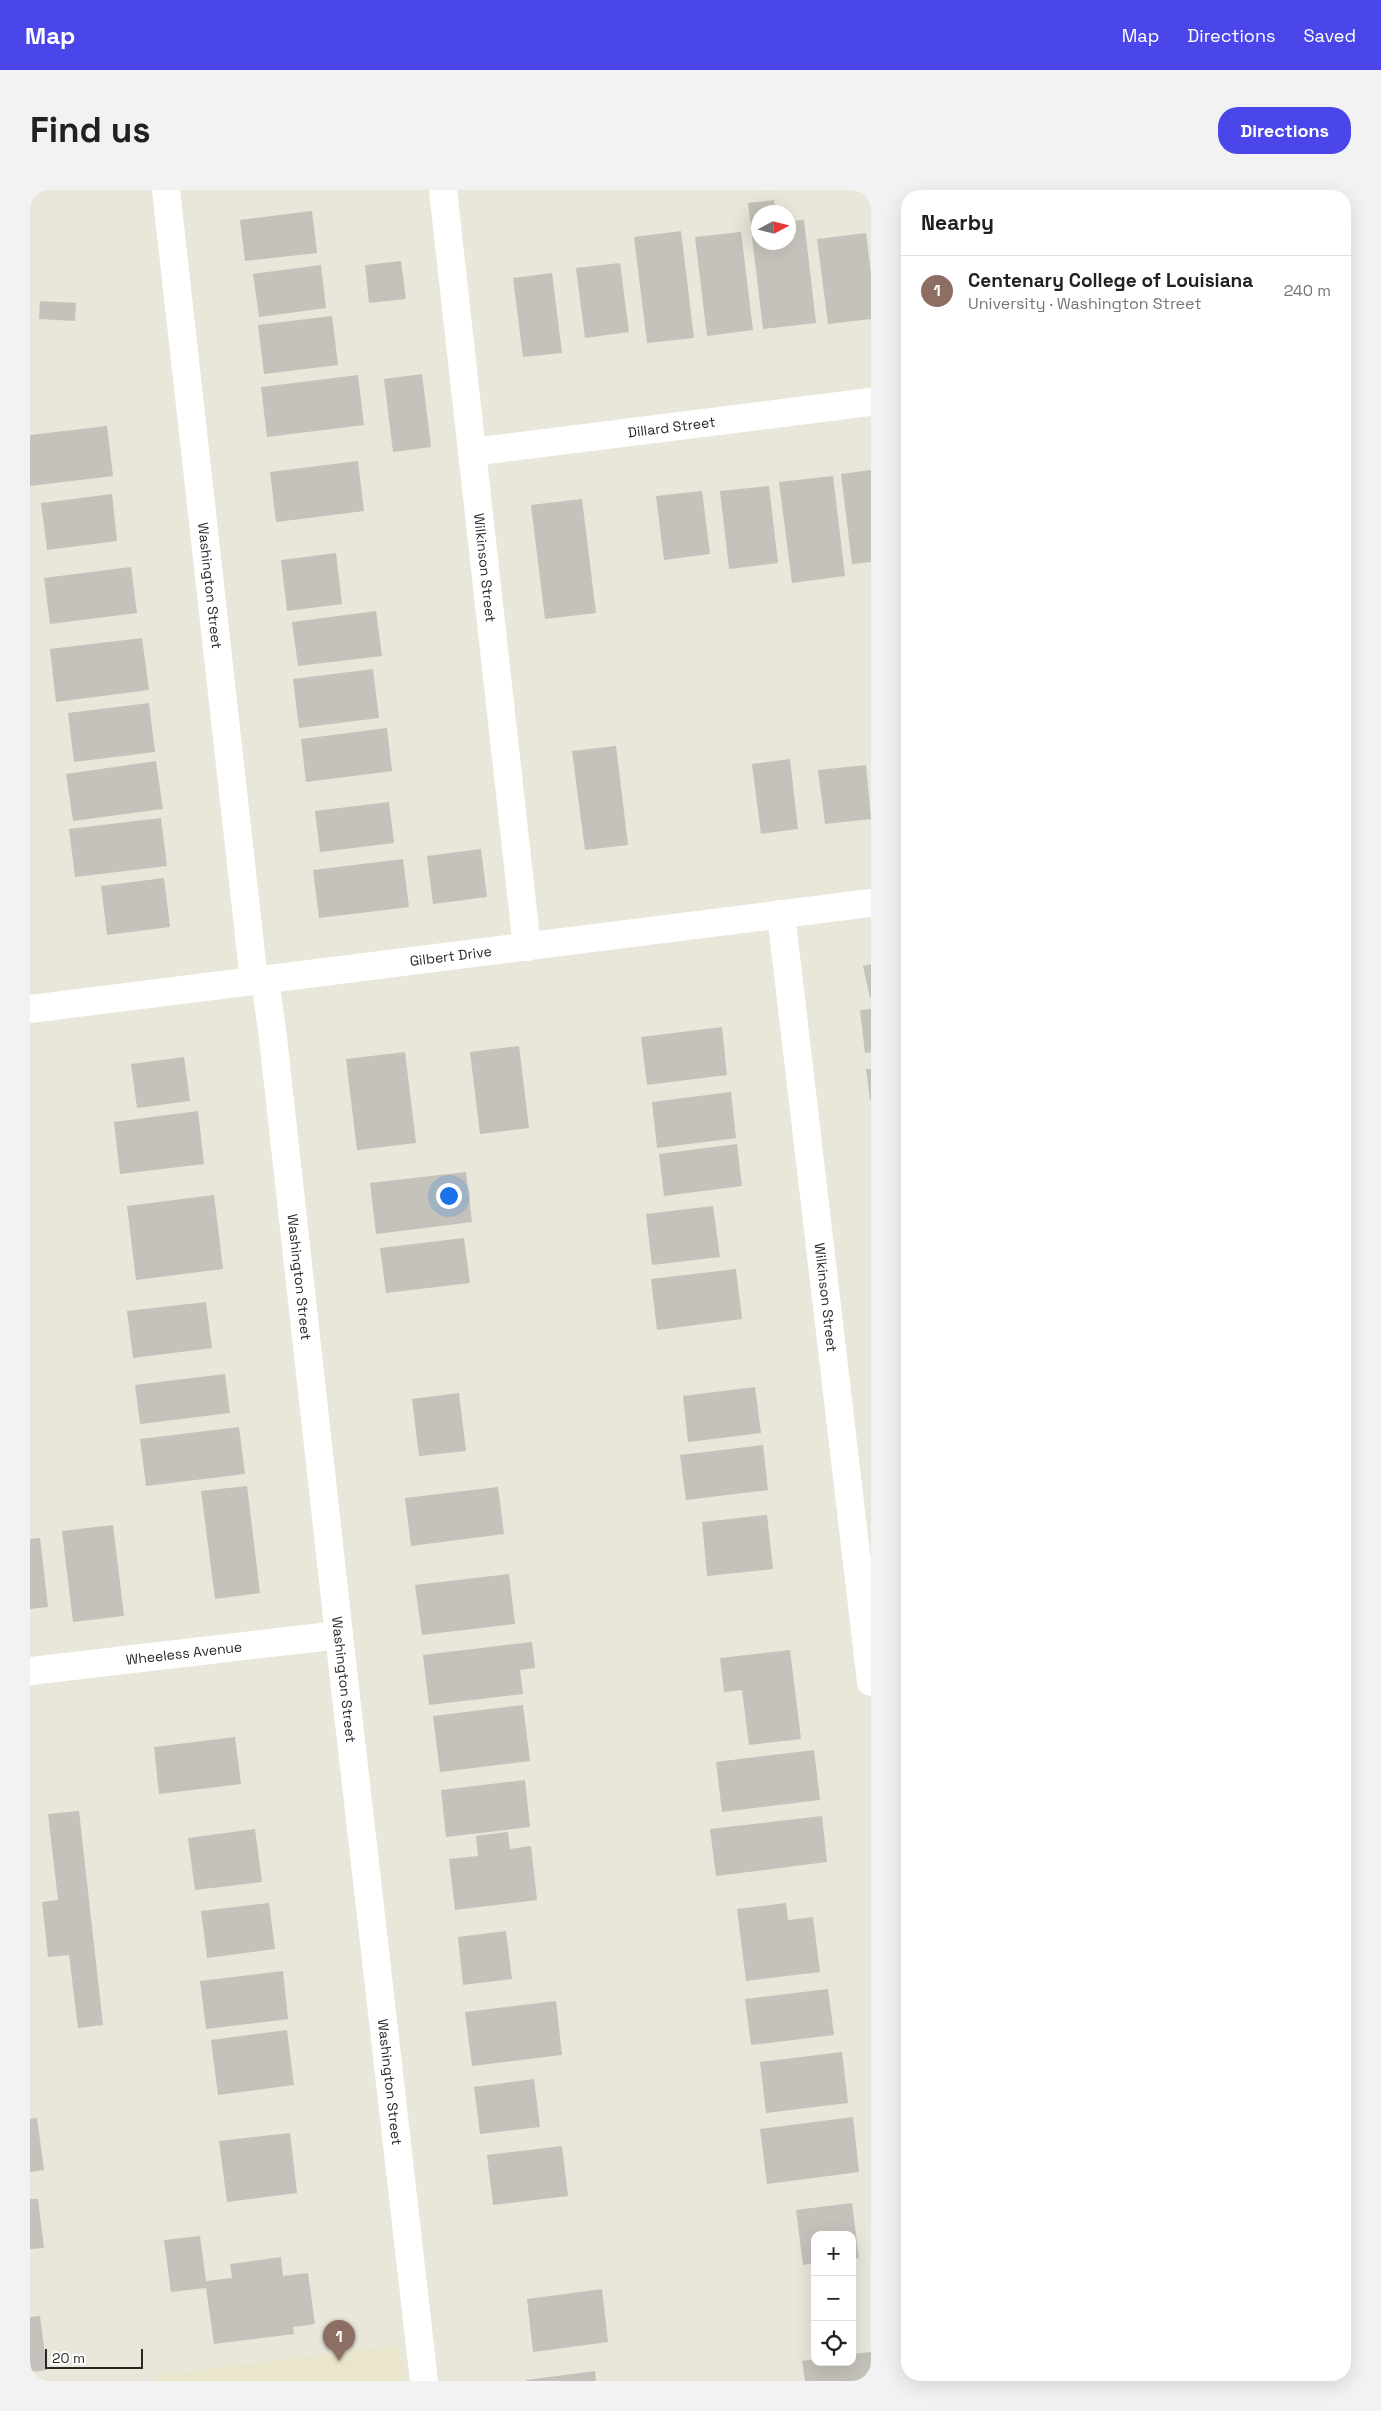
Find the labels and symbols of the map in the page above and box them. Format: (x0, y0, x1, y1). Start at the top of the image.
north arrow (751, 205, 796, 250)
street label: Dillard Street (627, 413, 716, 441)
street label: Wilkinson Street (470, 512, 500, 623)
street label: Washington Street (194, 521, 226, 650)
street label: Gilbert Drive (409, 942, 493, 970)
your location (436, 1183, 462, 1209)
street label: Washington Street (283, 1213, 315, 1341)
street label: Wilkinson Street (811, 1242, 841, 1353)
street label: Washington Street (328, 1615, 360, 1744)
street label: Wheeless Avenue (125, 1637, 243, 1669)
street label: Washington Street (374, 2018, 406, 2146)
pin: 1 (323, 2320, 355, 2361)
scale bar (45, 2346, 142, 2369)

